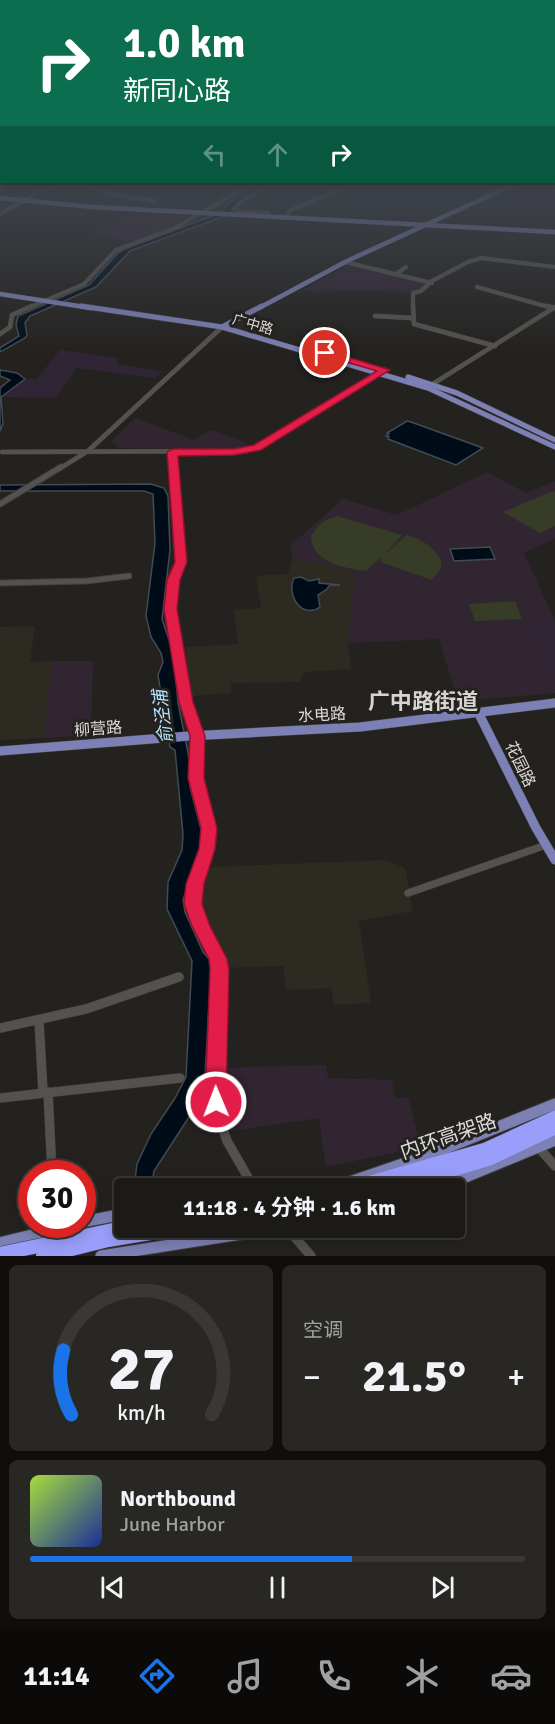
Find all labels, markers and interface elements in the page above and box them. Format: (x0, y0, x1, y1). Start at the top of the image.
text: 1.0 km (123, 18, 246, 69)
icon: right (24, 24, 102, 102)
text: 新同心路 (123, 75, 231, 108)
icon: left (198, 138, 231, 171)
icon: ahead (261, 138, 294, 171)
icon: right (324, 138, 357, 171)
street label: 广中路 (230, 311, 275, 338)
pin (299, 327, 350, 378)
icon: arrive (308, 336, 341, 369)
water label: 俞泾浦 (148, 686, 177, 745)
district label: 广中路街道 (368, 688, 478, 715)
street label: 水电路 (298, 704, 347, 726)
street label: 柳营路 (73, 717, 123, 741)
street label: 花园路 (501, 738, 540, 790)
position arrow (184, 1070, 248, 1134)
street label: 内环高架路 (397, 1108, 500, 1165)
speed limit sign: 30 (18, 1160, 96, 1238)
text: 11:18 · 4 分钟 · 1.6 km (183, 1194, 396, 1221)
text: 空调 (303, 1318, 343, 1343)
text: 27 (107, 1330, 175, 1407)
text: 21.5° (362, 1349, 466, 1404)
text: − (303, 1357, 321, 1398)
text: + (507, 1357, 525, 1398)
text: km/h (117, 1400, 165, 1426)
text: Northbound (120, 1485, 236, 1512)
text: June Harbor (120, 1512, 225, 1537)
icon: previous (96, 1571, 129, 1604)
icon: pause (261, 1571, 294, 1604)
icon: next (426, 1571, 459, 1604)
icon: directions (136, 1655, 178, 1697)
icon: music (224, 1655, 266, 1697)
icon: phone (313, 1655, 355, 1697)
icon: climate (401, 1655, 443, 1697)
icon: car (490, 1655, 532, 1697)
text: 11:14 (23, 1660, 90, 1693)

